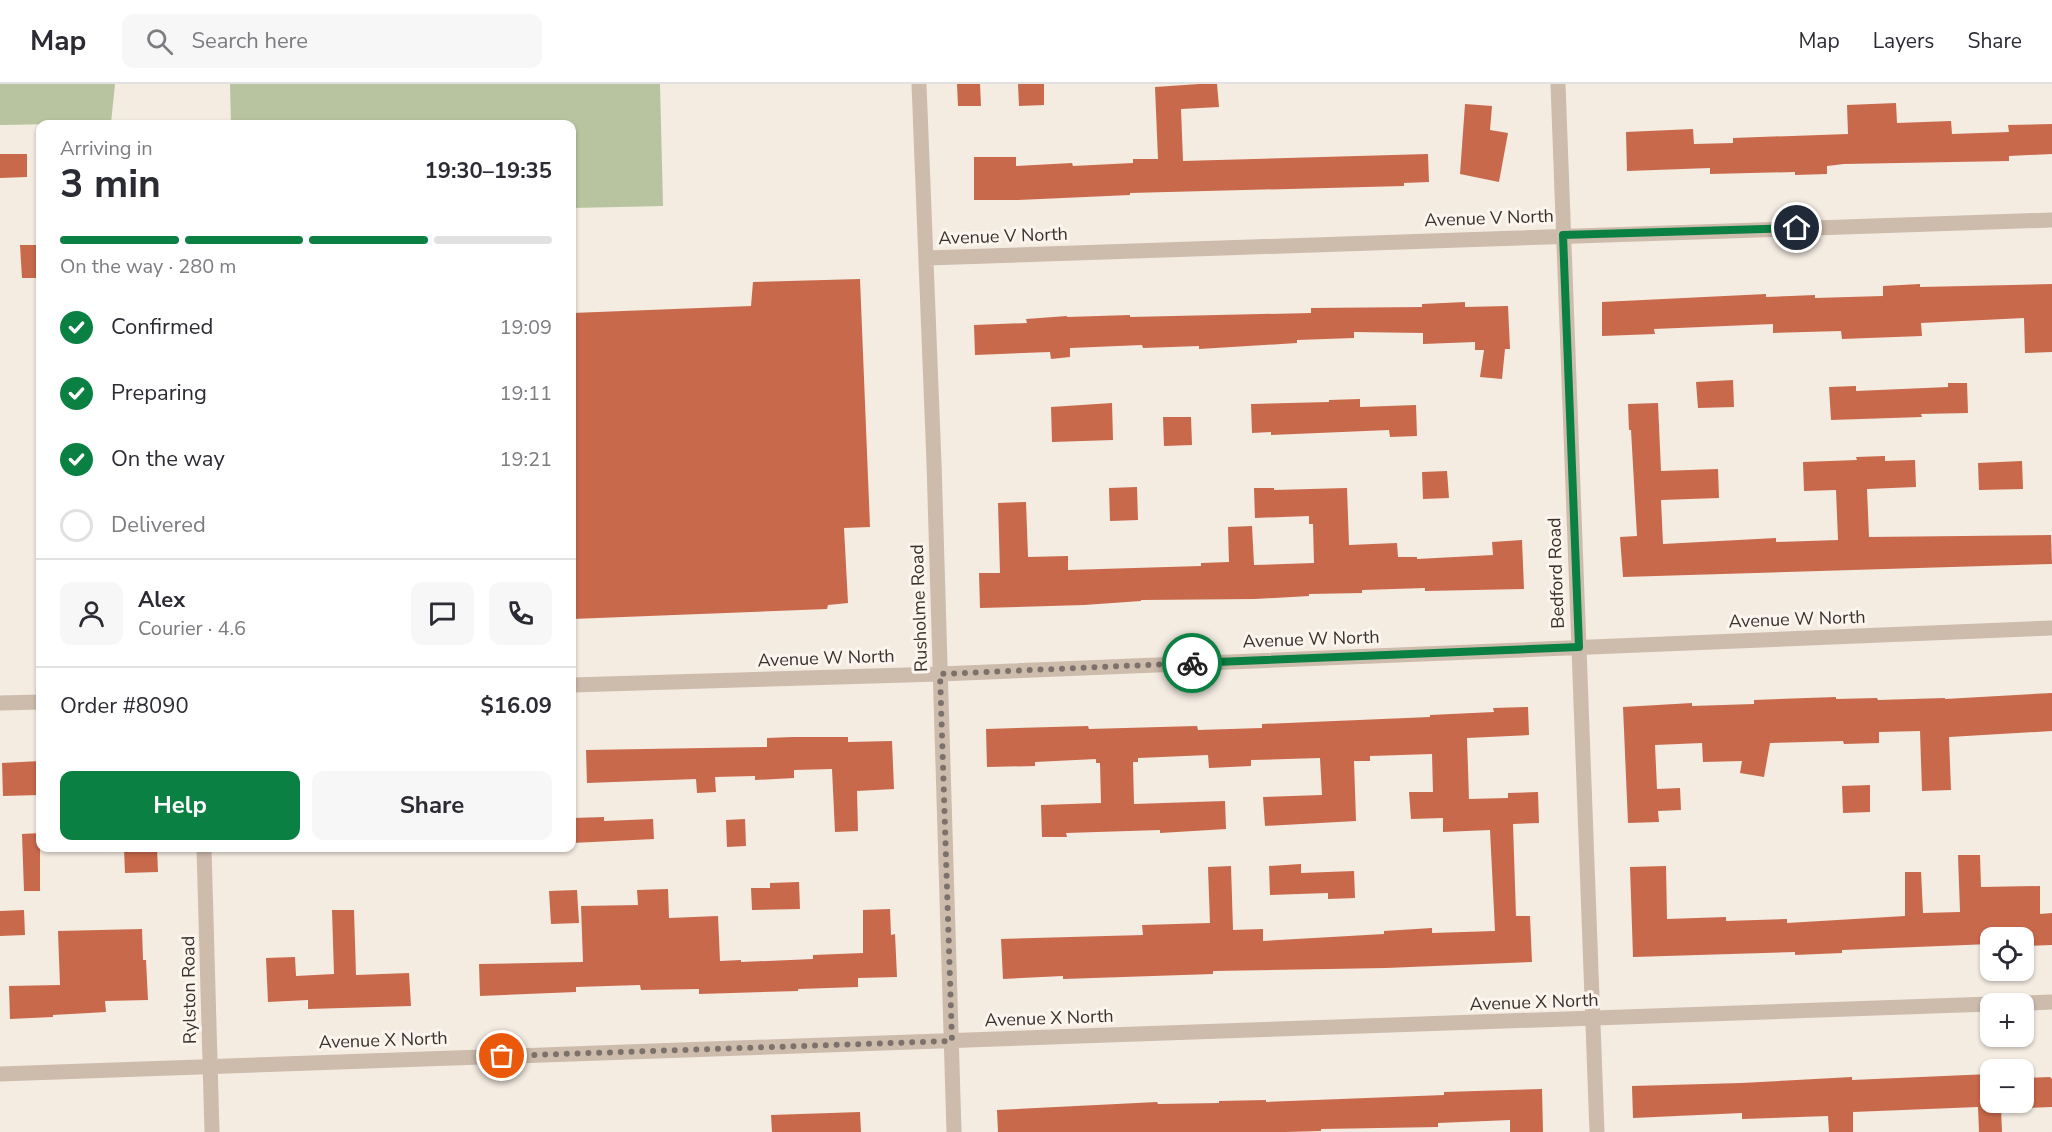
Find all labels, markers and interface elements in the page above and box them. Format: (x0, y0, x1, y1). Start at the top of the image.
search box (122, 14, 542, 68)
text: Map (30, 22, 86, 60)
icon: search (143, 25, 176, 58)
text: Search here (191, 26, 308, 56)
text: Map (1798, 27, 1840, 55)
text: Layers (1873, 27, 1934, 55)
text: Share (1967, 27, 2022, 55)
text: Arriving in (60, 135, 153, 162)
text: 19:30–19:35 (424, 156, 552, 186)
text: 3 min (60, 158, 161, 211)
pin (1771, 202, 1822, 253)
street label: Avenue V North (1424, 204, 1554, 232)
icon: home (1780, 211, 1813, 244)
street label: Avenue V North (938, 222, 1068, 250)
text: On the way · 280 m (60, 253, 236, 280)
icon: check (60, 311, 93, 344)
text: Confirmed (111, 312, 213, 342)
text: 19:09 (499, 314, 552, 341)
icon: check (60, 377, 93, 410)
text: Preparing (111, 378, 207, 408)
text: 19:11 (499, 380, 552, 407)
icon: check (60, 443, 93, 476)
text: On the way (111, 444, 225, 474)
text: 19:21 (499, 446, 552, 473)
text: Delivered (111, 510, 206, 540)
street label: Bedford Road (1542, 517, 1570, 629)
street label: Rusholme Road (905, 544, 933, 672)
button: person (60, 582, 123, 645)
button: chat (411, 582, 474, 645)
button: phone (489, 582, 552, 645)
text: Alex (138, 585, 185, 615)
street label: Avenue W North (1728, 605, 1866, 633)
text: Courier · 4.6 (138, 615, 246, 642)
street label: Avenue W North (1242, 625, 1380, 653)
courier (1162, 633, 1222, 693)
street label: Avenue W North (757, 644, 895, 672)
icon: bike (1176, 647, 1209, 680)
text: Order #8090 (60, 691, 189, 721)
text: $16.09 (481, 691, 552, 721)
button: Help (60, 771, 300, 840)
button: Share (312, 771, 552, 840)
map controls (1980, 927, 2034, 1113)
button: locate (1980, 927, 2034, 981)
street label: Rylston Road (176, 936, 202, 1044)
street label: Avenue X North (1469, 988, 1599, 1016)
button: + (1980, 993, 2034, 1047)
street label: Avenue X North (984, 1004, 1114, 1032)
street label: Avenue X North (318, 1026, 448, 1054)
pin (476, 1030, 527, 1081)
icon: bag (485, 1039, 518, 1072)
button: − (1980, 1059, 2034, 1113)

